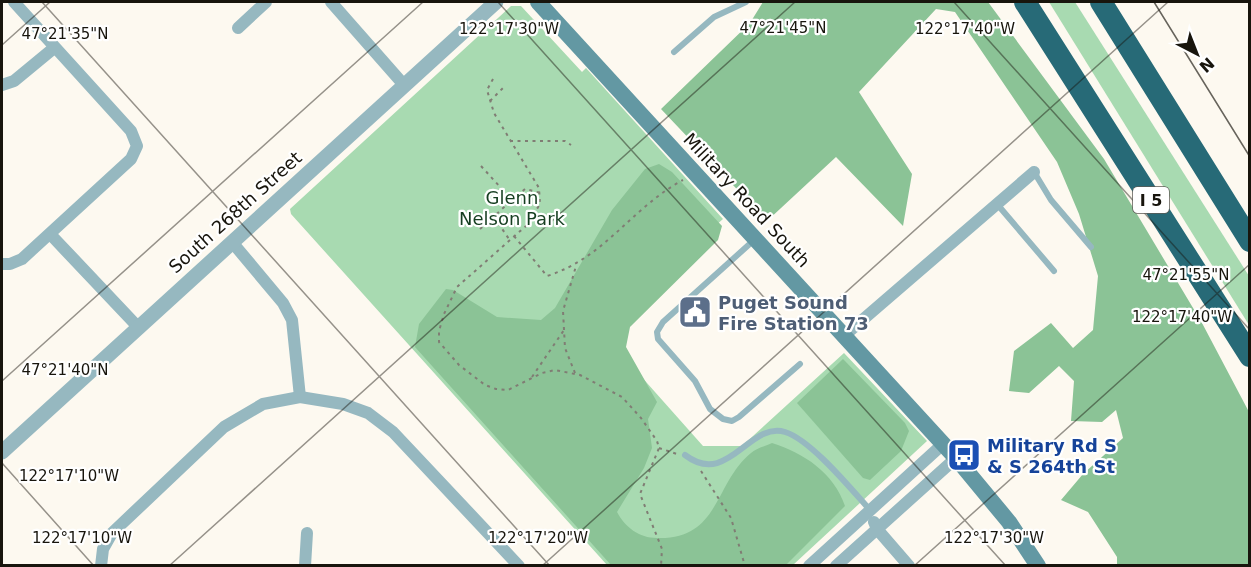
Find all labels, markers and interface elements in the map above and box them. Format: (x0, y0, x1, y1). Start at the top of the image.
text: 47°21'45"N (739, 19, 827, 37)
text: 122°17'30"W (459, 20, 559, 38)
text: 122°17'40"W (915, 20, 1015, 38)
north arrow (1167, 24, 1227, 84)
text: 47°21'35"N (21, 25, 109, 43)
text: N (1195, 53, 1218, 76)
street label: Military Road South (679, 129, 815, 271)
street label: South 268th Street (164, 147, 306, 277)
park label: Glenn Nelson Park (459, 187, 566, 229)
road number: I 5 (1133, 187, 1169, 213)
text: 47°21'55"N (1142, 266, 1230, 284)
place label: Puget Sound Fire Station 73 (718, 292, 869, 334)
public building icon: Puget Sound Fire Station 73 (677, 294, 713, 330)
text: 122°17'40"W (1132, 308, 1232, 326)
text: 47°21'40"N (21, 361, 109, 379)
place label: Military Rd S & S 264th St (987, 435, 1117, 477)
bus stop icon: Military Rd S & S 264th St (946, 437, 982, 473)
text: 122°17'10"W (19, 467, 119, 485)
text: 122°17'10"W (32, 529, 132, 547)
text: 122°17'20"W (488, 529, 588, 547)
text: 122°17'30"W (944, 529, 1044, 547)

